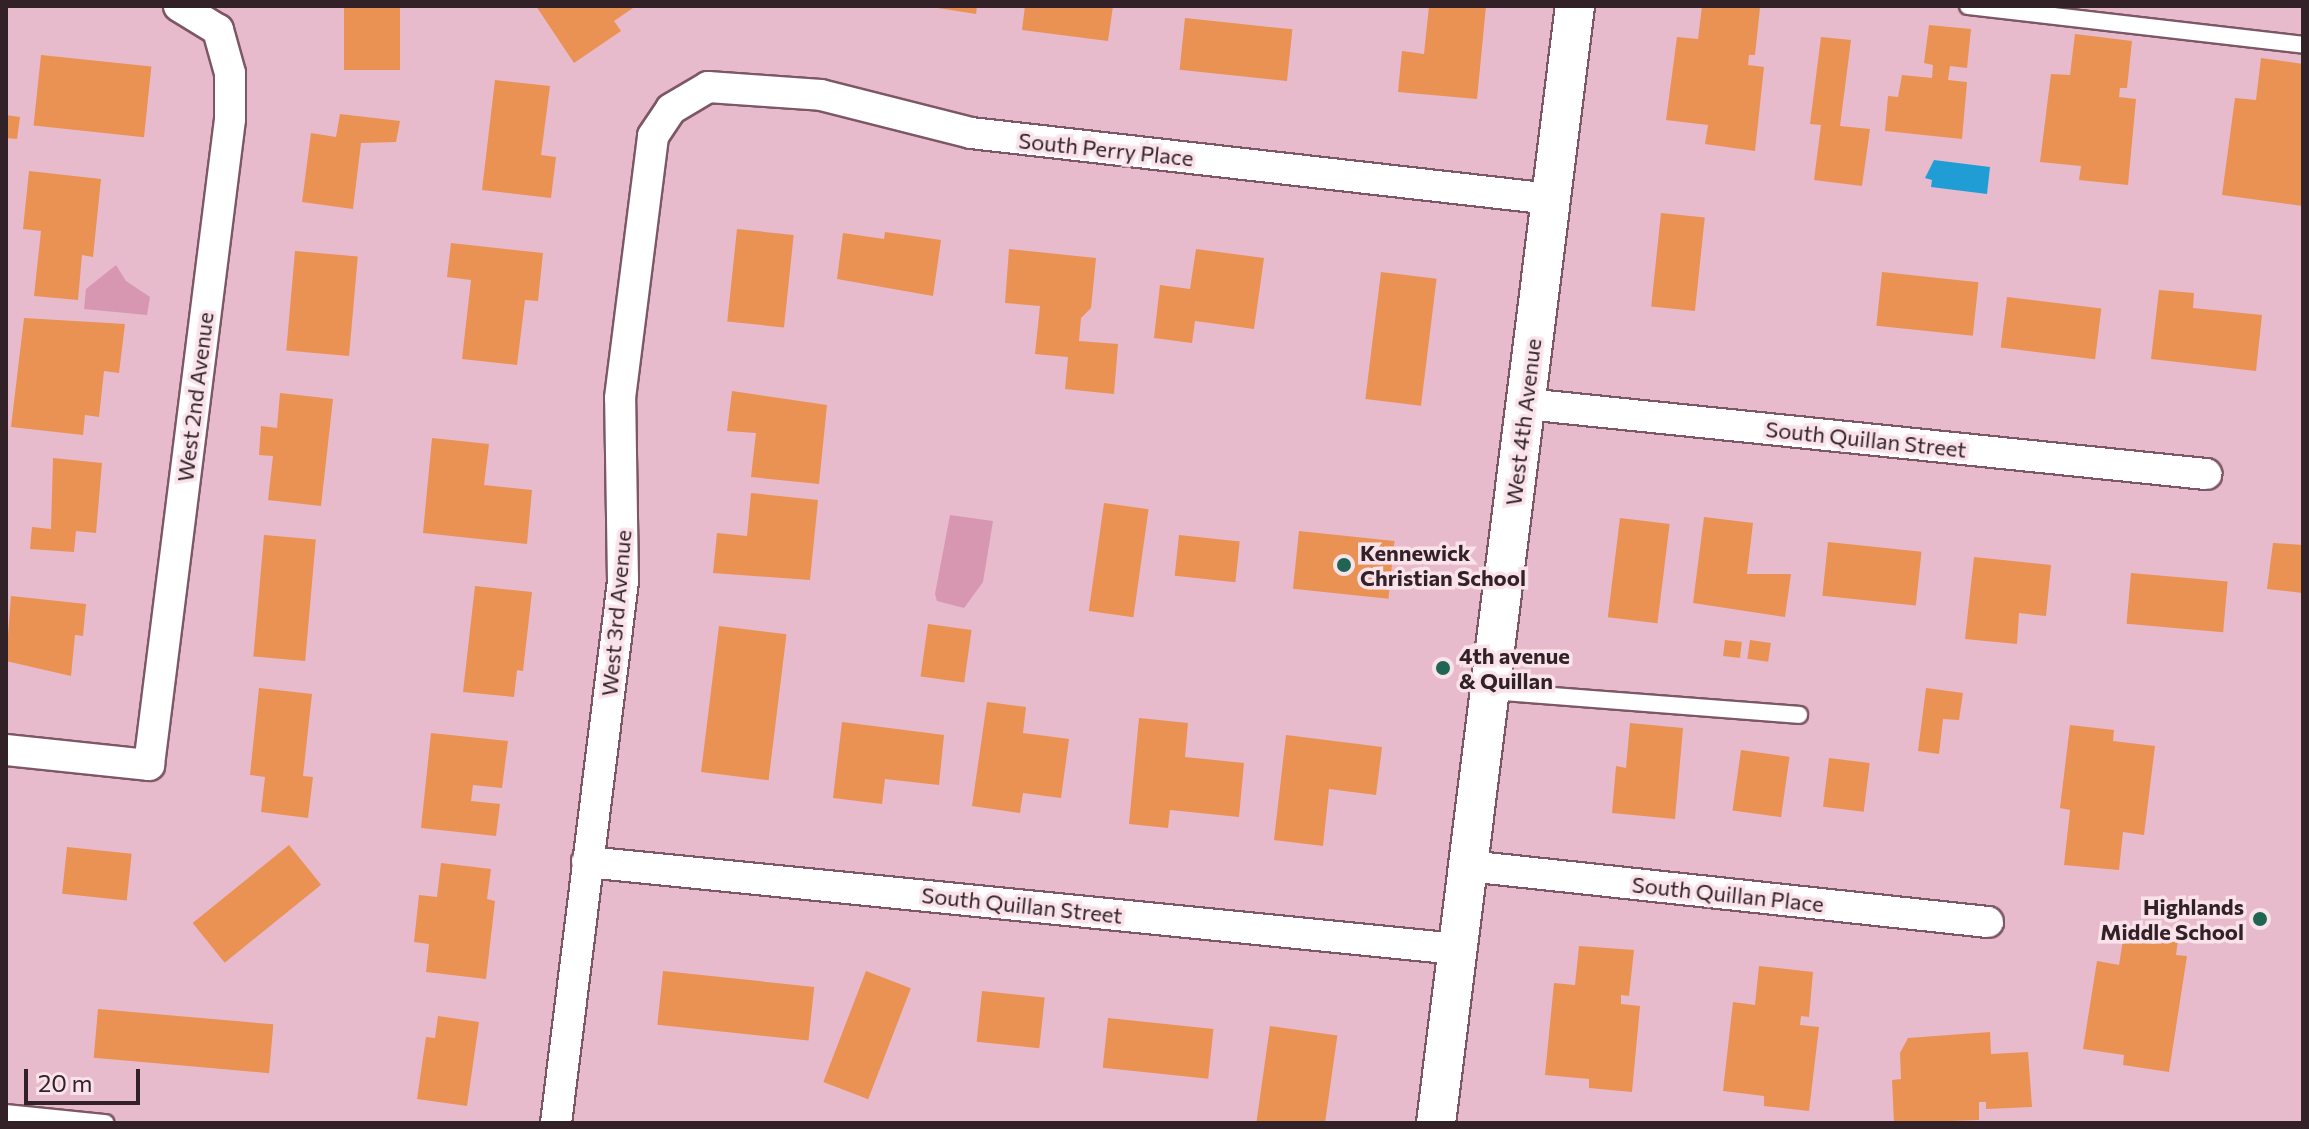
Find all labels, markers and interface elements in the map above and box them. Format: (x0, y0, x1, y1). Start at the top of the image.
street label: South Perry Place (1017, 127, 1195, 171)
street label: West 2nd Avenue (171, 311, 219, 483)
street label: West 4th Avenue (1500, 337, 1546, 507)
street label: South Quillan Street (1764, 415, 1968, 463)
street label: West 3rd Avenue (596, 529, 636, 697)
place label: Kennewick Christian School (1360, 539, 1526, 590)
marker: Kennewick Christian School (1335, 556, 1353, 574)
place label: 4th avenue & Quillan (1459, 642, 1570, 694)
marker: 4th avenue & Quillan (1434, 659, 1452, 677)
street label: South Quillan Place (1631, 871, 1825, 917)
street label: South Quillan Street (920, 881, 1124, 929)
place label: Highlands Middle School (2100, 893, 2244, 944)
marker: Highlands Middle School (2251, 910, 2269, 928)
scale bar (28, 1053, 144, 1103)
text: 20 m (38, 1068, 92, 1097)

